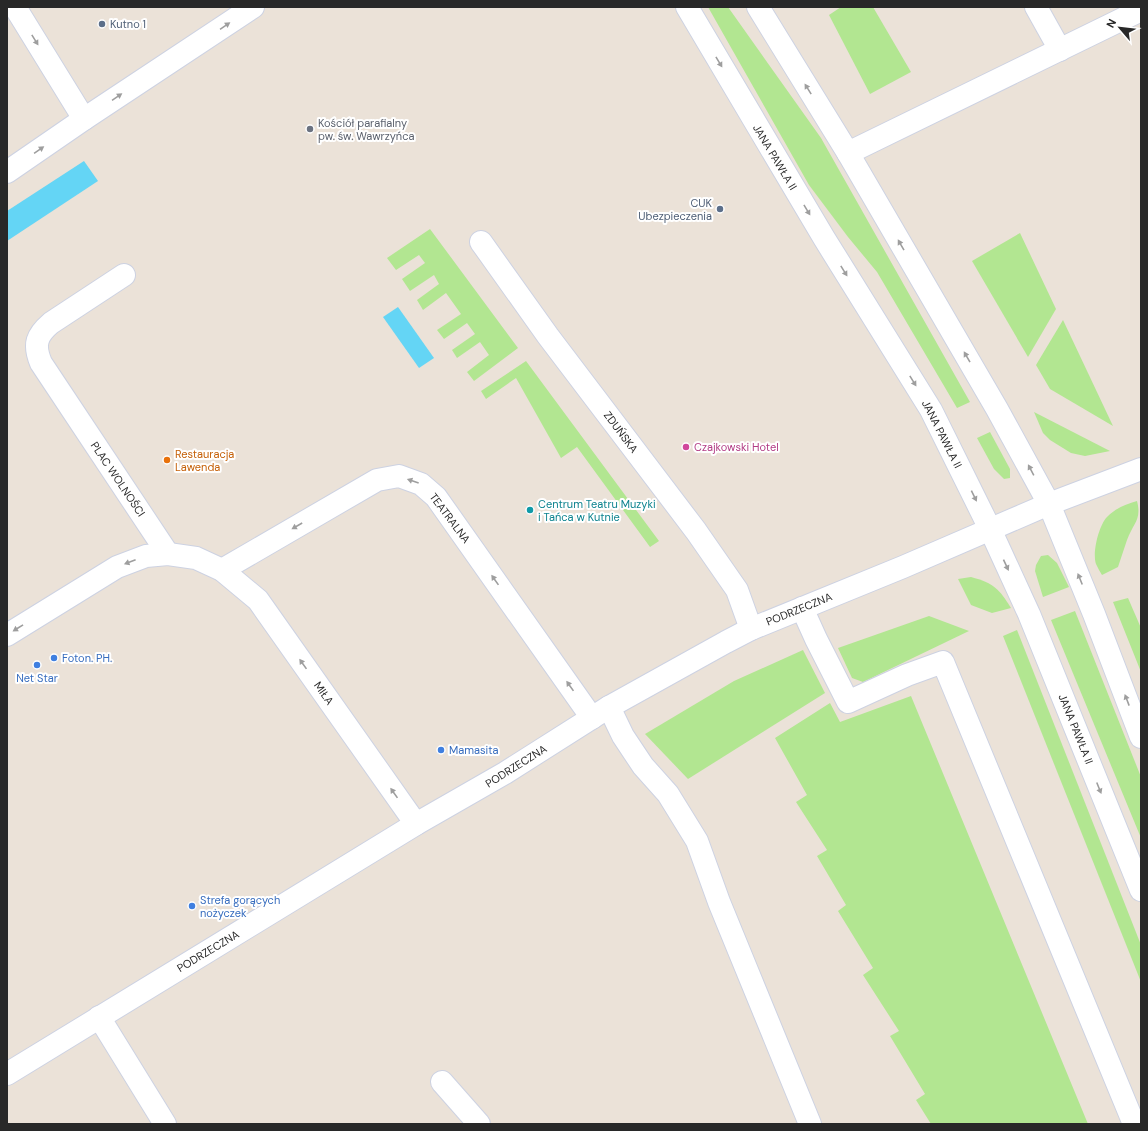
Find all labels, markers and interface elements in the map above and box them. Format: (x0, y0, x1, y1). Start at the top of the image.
north arrow (1100, 8, 1140, 48)
text: N (1103, 16, 1119, 30)
place label: Kutno 1 (110, 17, 146, 31)
marker: Kutno 1 (97, 19, 107, 29)
one-way arrow (219, 22, 231, 29)
one-way arrow (31, 35, 39, 45)
one-way arrow (715, 57, 723, 67)
one-way arrow (804, 84, 812, 94)
one-way arrow (111, 94, 123, 101)
place label: Kościół parafialny pw. św. Wawrzyńca (318, 116, 414, 143)
street label: JANA PAWŁA II (750, 122, 800, 192)
marker: Kościół parafialny pw. św. Wawrzyńca (305, 124, 315, 134)
one-way arrow (34, 146, 44, 154)
place label: CUK Ubezpieczenia (638, 196, 713, 223)
marker: CUK Ubezpieczenia (715, 204, 725, 214)
one-way arrow (803, 205, 811, 215)
one-way arrow (898, 239, 905, 251)
one-way arrow (841, 265, 848, 277)
one-way arrow (963, 351, 970, 363)
one-way arrow (910, 376, 917, 387)
street label: JANA PAWŁA II (919, 398, 965, 470)
street label: ZDUŃSKA (601, 408, 641, 456)
street label: PLAC WOLNOŚCI (88, 439, 148, 519)
place label: Czajkowski Hotel (694, 440, 779, 454)
marker: Czajkowski Hotel (681, 442, 691, 452)
place label: Restauracja Lawenda (175, 447, 234, 474)
marker: Restauracja Lawenda (162, 455, 172, 465)
one-way arrow (1027, 464, 1034, 476)
one-way arrow (407, 478, 419, 484)
street label: TEATRALNA (426, 490, 474, 546)
one-way arrow (971, 491, 977, 502)
place label: Centrum Teatru Muzyki i Tańca w Kutnie (538, 497, 656, 524)
marker: Centrum Teatru Muzyki i Tańca w Kutnie (525, 505, 535, 515)
one-way arrow (291, 523, 303, 530)
one-way arrow (124, 559, 136, 565)
one-way arrow (1003, 559, 1009, 570)
one-way arrow (1076, 573, 1082, 585)
one-way arrow (491, 575, 499, 585)
street label: PODRZECZNA (764, 589, 834, 629)
one-way arrow (13, 624, 24, 632)
place label: Foton. PH. (62, 651, 112, 665)
marker: Foton. PH. (49, 653, 59, 663)
one-way arrow (299, 658, 307, 669)
marker: Net Star (32, 660, 42, 670)
place label: Net Star (16, 671, 58, 685)
street label: MIŁA (311, 679, 337, 707)
one-way arrow (566, 681, 574, 691)
street label: JANA PAWŁA II (1056, 692, 1096, 766)
one-way arrow (1124, 694, 1130, 706)
street label: PODRZECZNA (483, 742, 549, 790)
place label: Mamasita (449, 743, 498, 757)
marker: Mamasita (436, 745, 446, 755)
one-way arrow (1097, 782, 1103, 794)
one-way arrow (390, 787, 398, 798)
place label: Strefa gorących nożyczek (200, 893, 280, 920)
marker: Strefa gorących nożyczek (187, 901, 197, 911)
street label: PODRZECZNA (174, 927, 242, 975)

